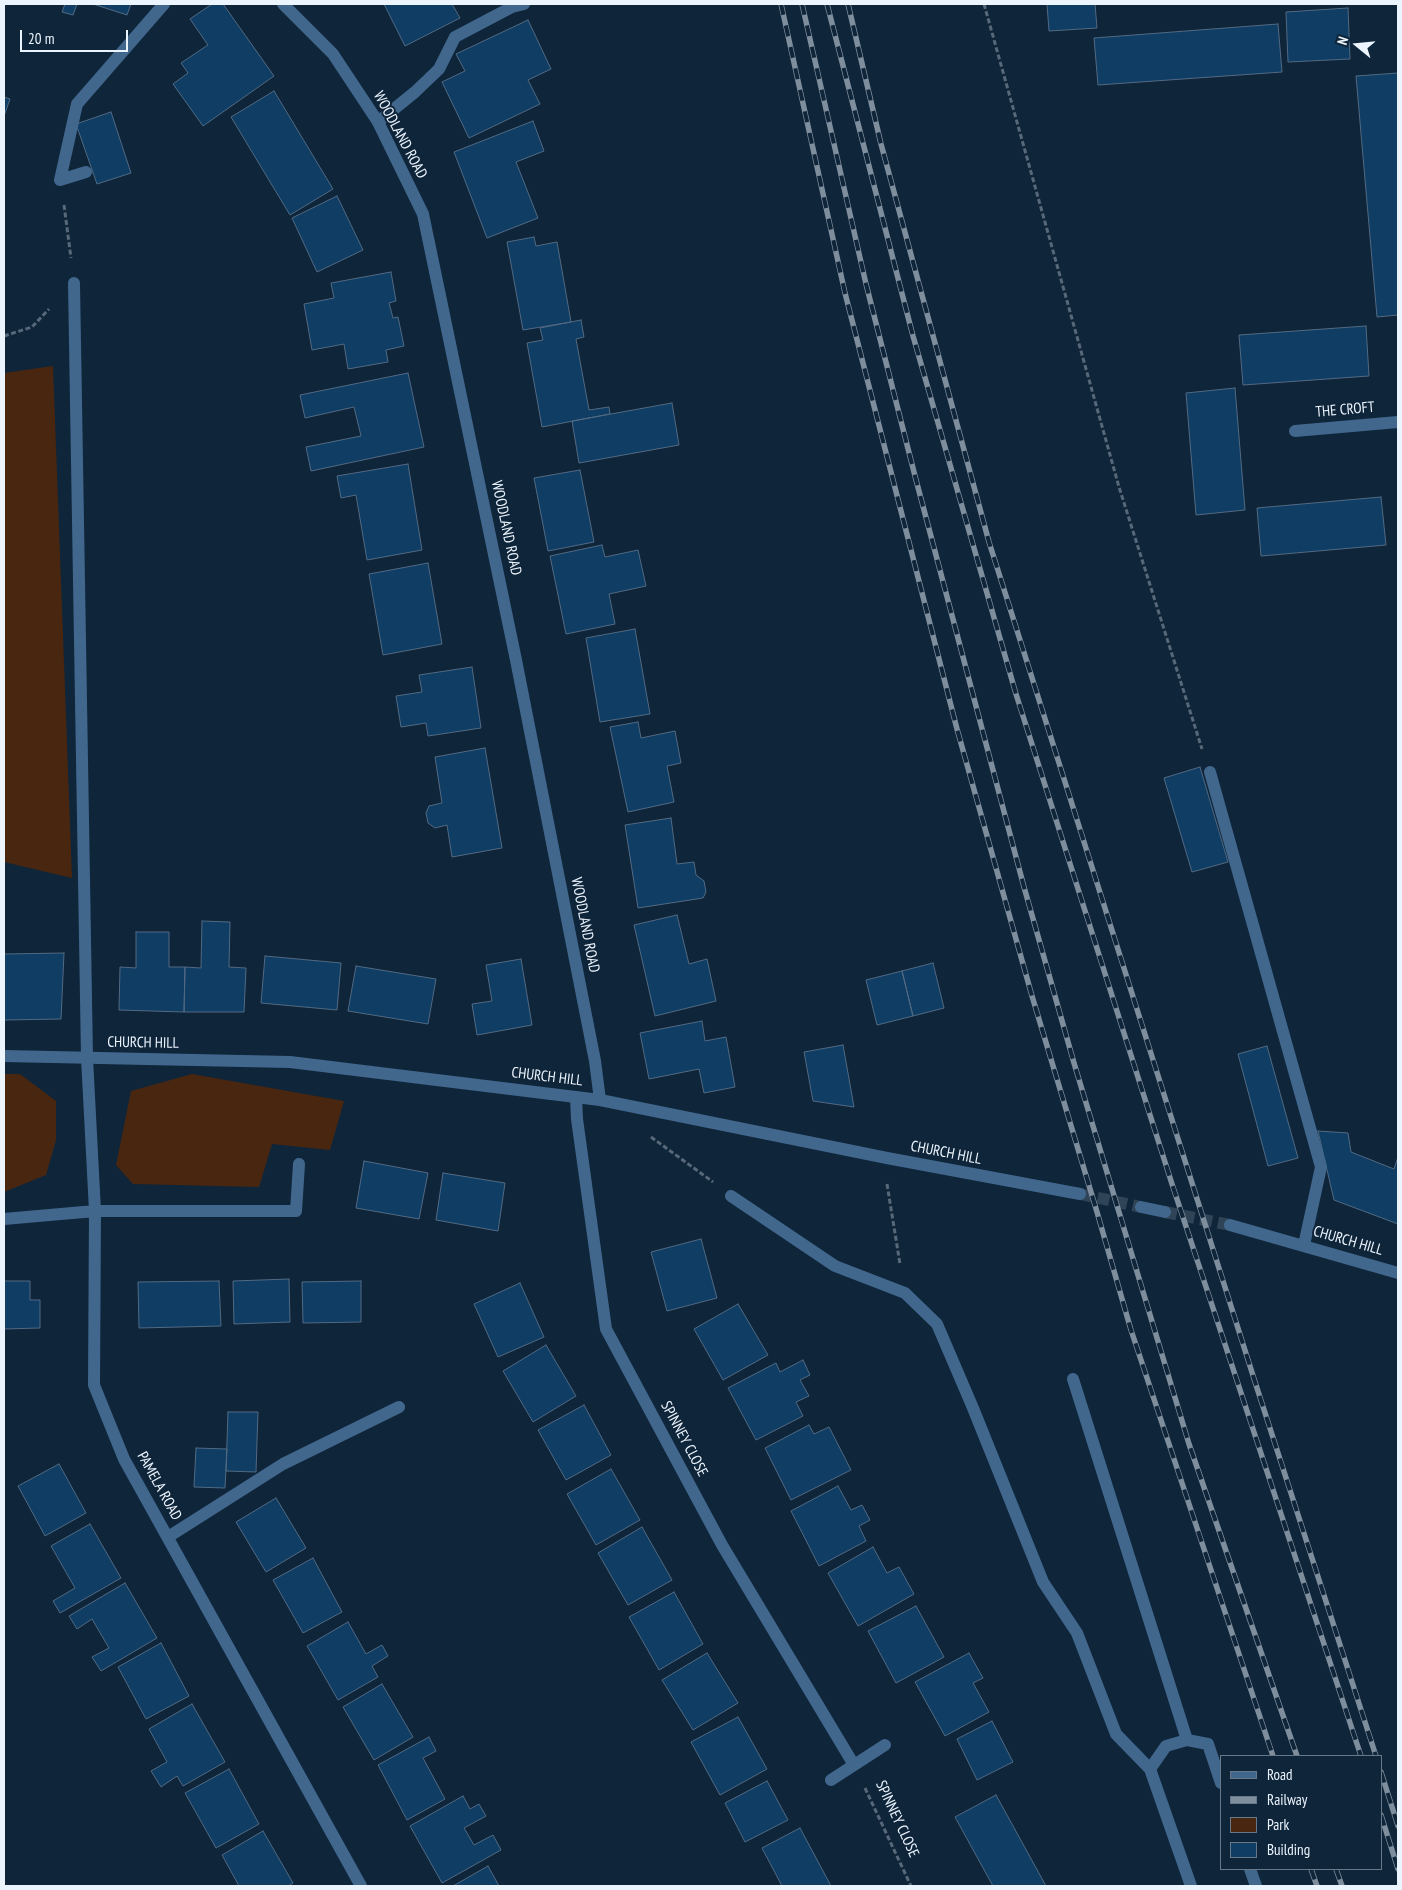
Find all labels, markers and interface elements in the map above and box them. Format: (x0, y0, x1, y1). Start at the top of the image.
scale bar (22, 20, 130, 52)
north arrow (1332, 20, 1382, 70)
text: 20 m (28, 29, 54, 48)
text: N (1333, 34, 1352, 47)
street label: WOODLAND ROAD (369, 88, 431, 182)
street label: THE CROFT (1315, 398, 1375, 422)
street label: WOODLAND ROAD (487, 479, 525, 577)
street label: WOODLAND ROAD (567, 876, 603, 974)
street label: CHURCH HILL (107, 1033, 179, 1053)
street label: CHURCH HILL (510, 1064, 584, 1090)
street label: CHURCH HILL (909, 1137, 983, 1169)
street label: CHURCH HILL (1311, 1222, 1385, 1260)
street label: SPINNEY CLOSE (657, 1398, 711, 1480)
street label: PAMELA ROAD (133, 1449, 185, 1523)
legend (1220, 1755, 1382, 1870)
text: Road (1267, 1765, 1293, 1784)
street label: SPINNEY CLOSE (871, 1778, 923, 1860)
text: Railway (1267, 1790, 1307, 1809)
text: Park (1267, 1815, 1289, 1834)
text: Building (1267, 1840, 1310, 1859)

